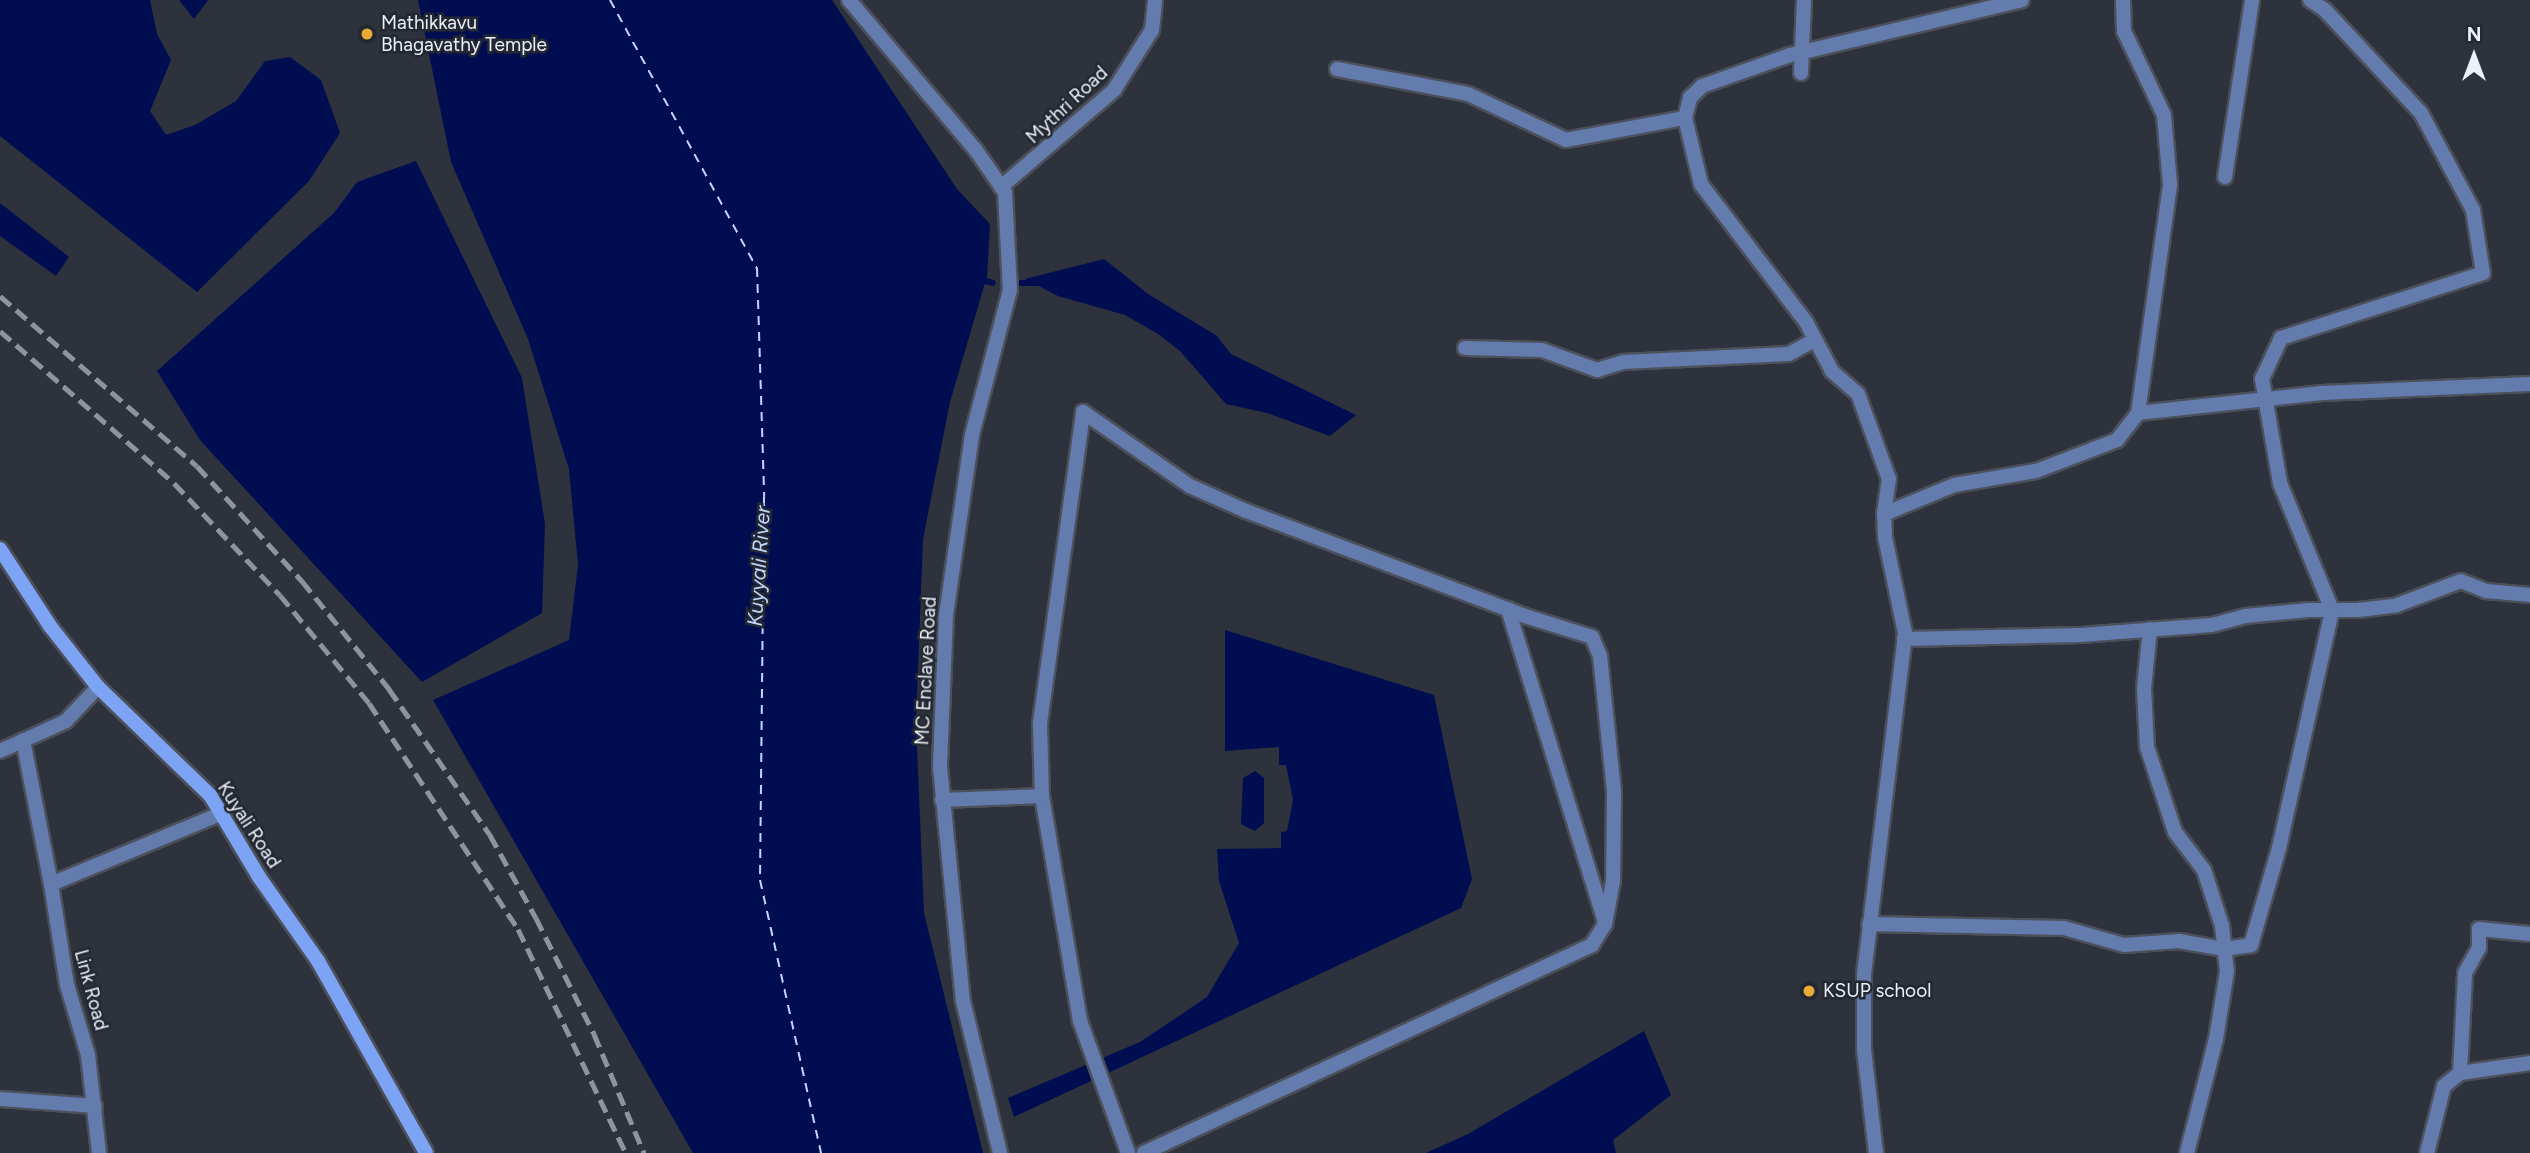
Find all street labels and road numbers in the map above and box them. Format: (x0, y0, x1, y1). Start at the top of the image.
street label: Mythri Road (1022, 62, 1112, 148)
street label: MC Enclave Road (911, 596, 941, 746)
street label: Kuyali Road (213, 777, 285, 873)
street label: Link Road (69, 947, 113, 1033)

